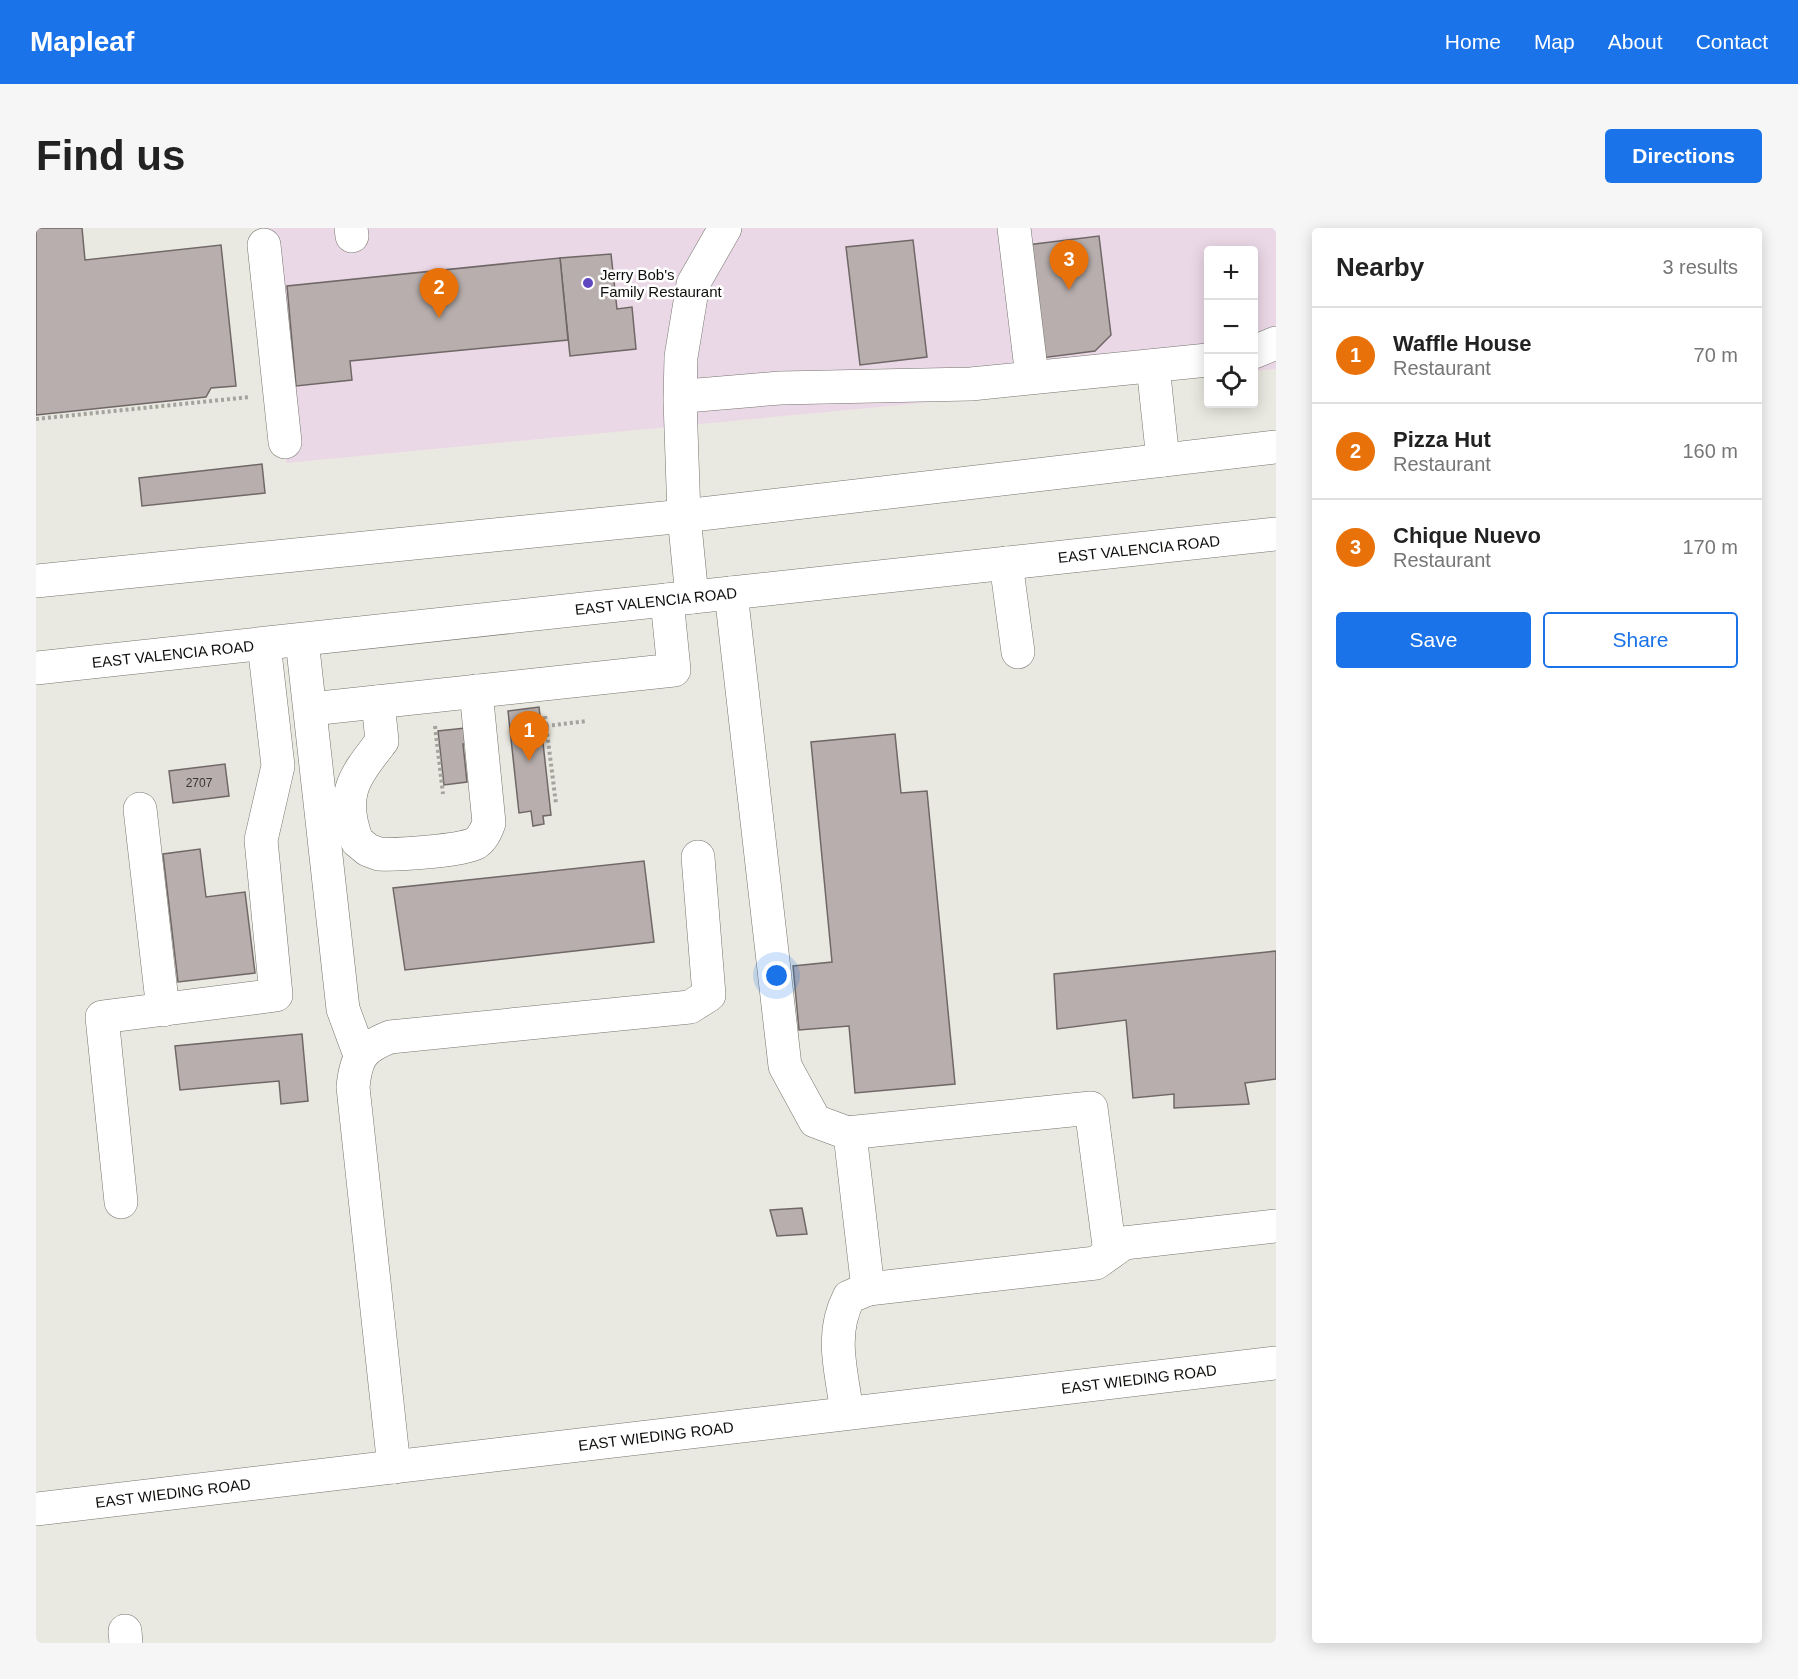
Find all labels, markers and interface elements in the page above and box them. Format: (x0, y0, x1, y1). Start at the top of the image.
text: Mapleaf (30, 26, 134, 57)
text: Home (1445, 30, 1501, 53)
text: Map (1534, 30, 1575, 53)
text: About (1608, 30, 1663, 53)
text: Contact (1696, 30, 1768, 53)
button: Directions (1605, 129, 1762, 183)
text: Find us (36, 132, 185, 179)
pin: 3 (1050, 241, 1088, 290)
map controls (1204, 246, 1258, 408)
button: + (1204, 246, 1258, 300)
text: Nearby (1336, 252, 1424, 282)
text: 3 results (1662, 256, 1738, 278)
place label: Jerry Bob's Family Restaurant (600, 266, 723, 300)
pin: 2 (420, 268, 458, 318)
marker: Jerry Bob's Family Restaurant (581, 276, 595, 290)
button: − (1204, 300, 1258, 354)
text: Waffle House (1393, 331, 1532, 356)
text: 1 (1350, 344, 1361, 366)
text: 70 m (1694, 344, 1738, 366)
button: locate (1204, 354, 1258, 408)
text: Restaurant (1393, 357, 1491, 379)
text: Pizza Hut (1393, 427, 1491, 452)
text: 2 (1350, 440, 1361, 462)
text: 160 m (1682, 440, 1738, 462)
text: Restaurant (1393, 453, 1491, 475)
text: Chique Nuevo (1393, 523, 1541, 548)
street label: EAST VALENCIA ROAD (1057, 532, 1221, 566)
text: 3 (1350, 536, 1361, 558)
text: 170 m (1682, 536, 1738, 558)
text: Restaurant (1393, 549, 1491, 571)
street label: EAST VALENCIA ROAD (574, 584, 738, 618)
button: Save (1336, 612, 1531, 668)
button: Share (1543, 612, 1738, 668)
street label: EAST VALENCIA ROAD (91, 637, 255, 671)
pin: 1 (510, 712, 548, 761)
house number: 2707 (186, 776, 213, 790)
your location (762, 961, 791, 990)
street label: EAST WIEDING ROAD (1060, 1361, 1218, 1397)
street label: EAST WIEDING ROAD (577, 1418, 735, 1454)
street label: EAST WIEDING ROAD (94, 1475, 252, 1511)

